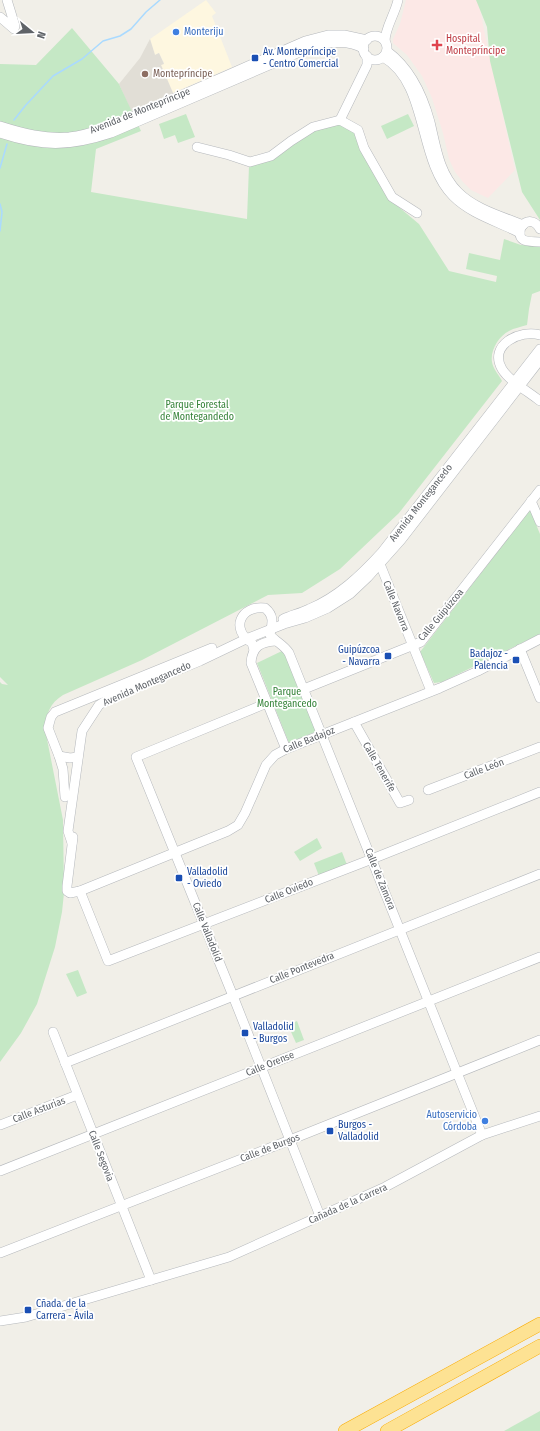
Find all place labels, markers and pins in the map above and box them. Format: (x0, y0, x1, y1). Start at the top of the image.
place label: Monteriju (184, 26, 223, 38)
marker: Monteriju (171, 27, 181, 37)
place label: Hospital Montepríncipe (446, 33, 505, 57)
marker: Hospital Montepríncipe (431, 39, 443, 51)
place label: Av. Montepríncipe - Centro Comercial (263, 45, 339, 70)
marker: Av. Montepríncipe - Centro Comercial (250, 53, 260, 63)
place label: Montepríncipe (153, 67, 212, 80)
marker: Montepríncipe (140, 69, 150, 79)
place label: Guipúzcoa - Navarra (338, 643, 380, 668)
place label: Badajoz - Palencia (470, 648, 508, 672)
marker: Guipúzcoa - Navarra (383, 651, 393, 661)
marker: Badajoz - Palencia (511, 655, 521, 665)
place label: Valladolid - Oviedo (187, 866, 228, 890)
marker: Valladolid - Oviedo (174, 873, 184, 883)
place label: Valladolid - Burgos (253, 1021, 294, 1045)
marker: Valladolid - Burgos (240, 1028, 250, 1038)
place label: Autoservicio Córdoba (426, 1109, 477, 1133)
marker: Autoservicio Córdoba (480, 1116, 490, 1126)
place label: Burgos - Valladolid (338, 1119, 379, 1143)
marker: Burgos - Valladolid (325, 1126, 335, 1136)
place label: Cñada. de la Carrera - Ávila (36, 1298, 94, 1322)
marker: Cñada. de la Carrera - Ávila (23, 1305, 33, 1315)

